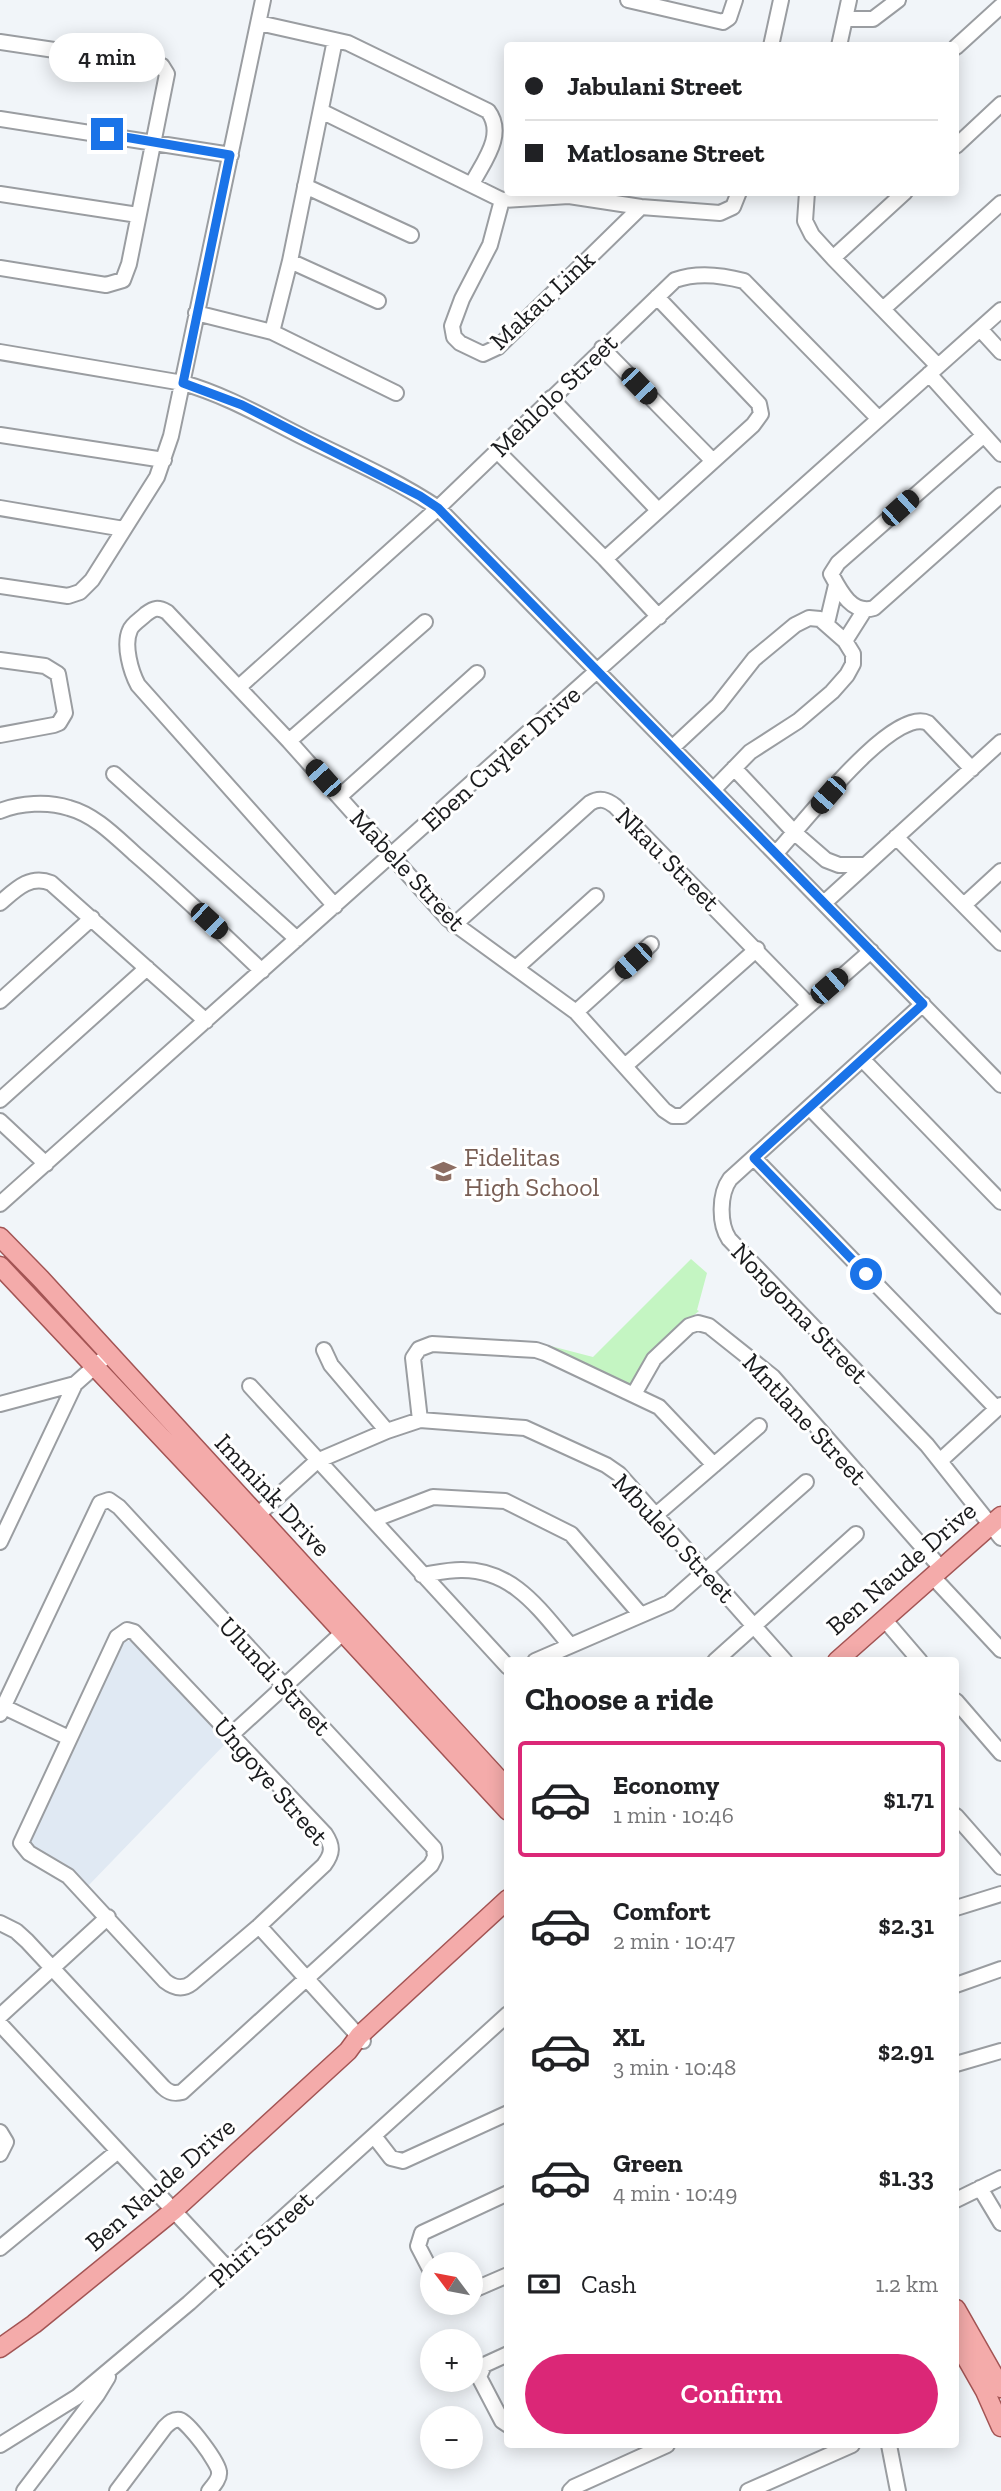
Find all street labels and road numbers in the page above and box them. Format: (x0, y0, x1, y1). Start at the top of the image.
street label: Makau Link (483, 243, 601, 357)
street label: Mehlolo Street (484, 326, 624, 463)
street label: Eben Cuyler Drive (415, 678, 587, 838)
street label: Nkau Street (609, 800, 727, 918)
street label: Mabele Street (343, 802, 473, 938)
street label: Nongoma Street (725, 1236, 876, 1390)
street label: Mntlane Street (736, 1346, 874, 1492)
street label: Immink Drive (208, 1427, 338, 1563)
street label: Mbulelo Street (606, 1467, 742, 1610)
street label: Ben Naude Drive (820, 1494, 982, 1642)
street label: Ulundi Street (212, 1610, 338, 1742)
street label: Ungoye Street (207, 1710, 336, 1852)
street label: Ben Naude Drive (79, 2110, 241, 2258)
street label: Phiri Street (202, 2184, 320, 2294)

